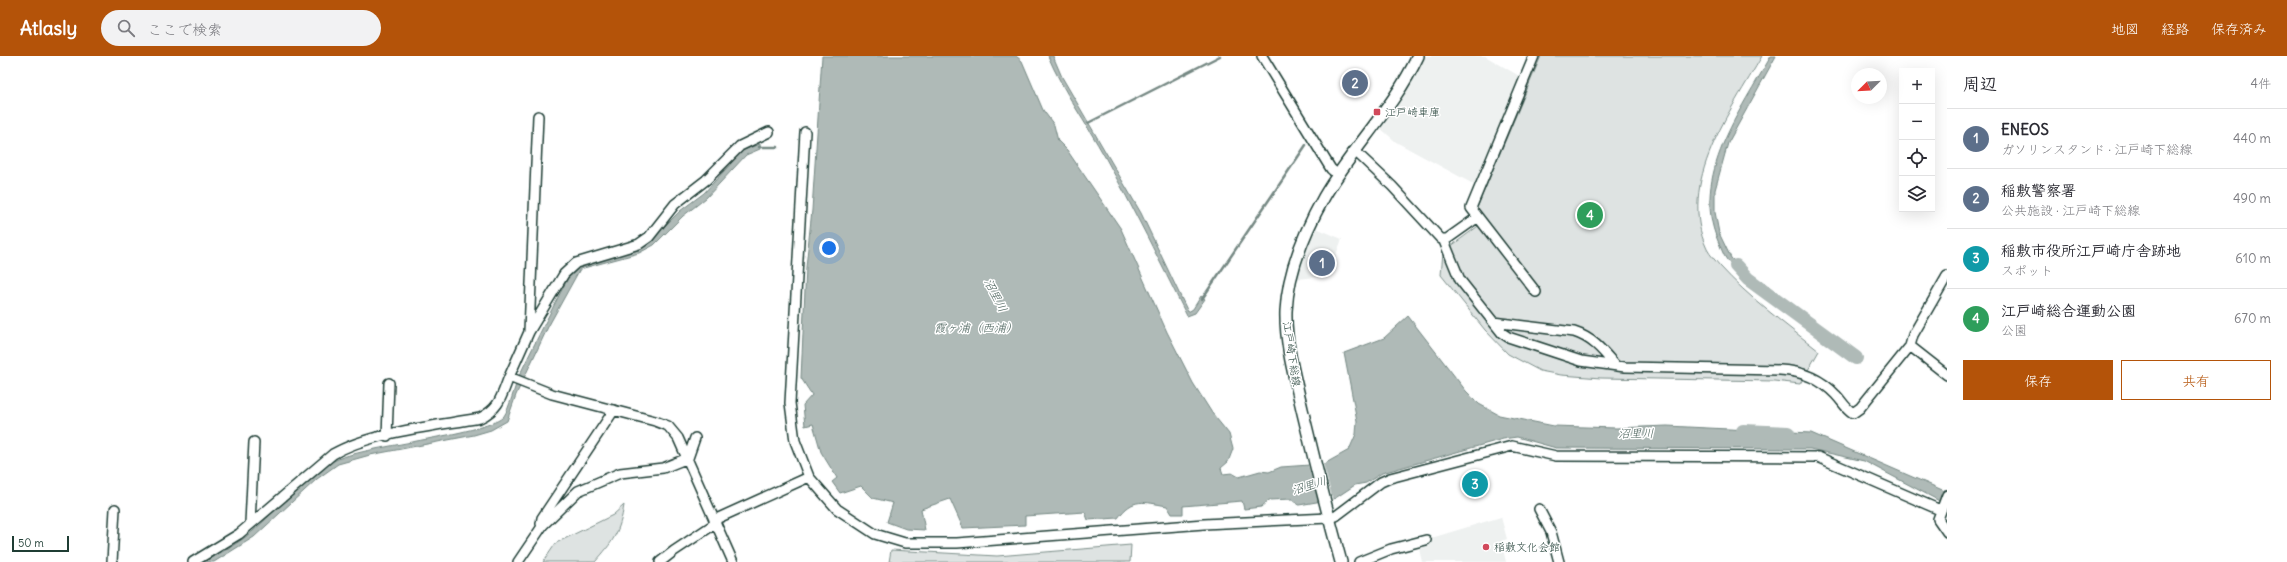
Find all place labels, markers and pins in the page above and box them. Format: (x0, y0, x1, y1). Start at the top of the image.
pin: 2 (1342, 68, 1368, 98)
place label: 江戸崎車庫 (1385, 105, 1440, 119)
marker: 江戸崎車庫 (1372, 107, 1382, 117)
pin: 4 (1577, 200, 1603, 230)
pin: 1 (1309, 248, 1335, 278)
pin: 3 (1462, 469, 1488, 499)
place label: 稲敷文化会館 (1494, 540, 1560, 554)
marker: 稲敷文化会館 (1481, 542, 1491, 552)

